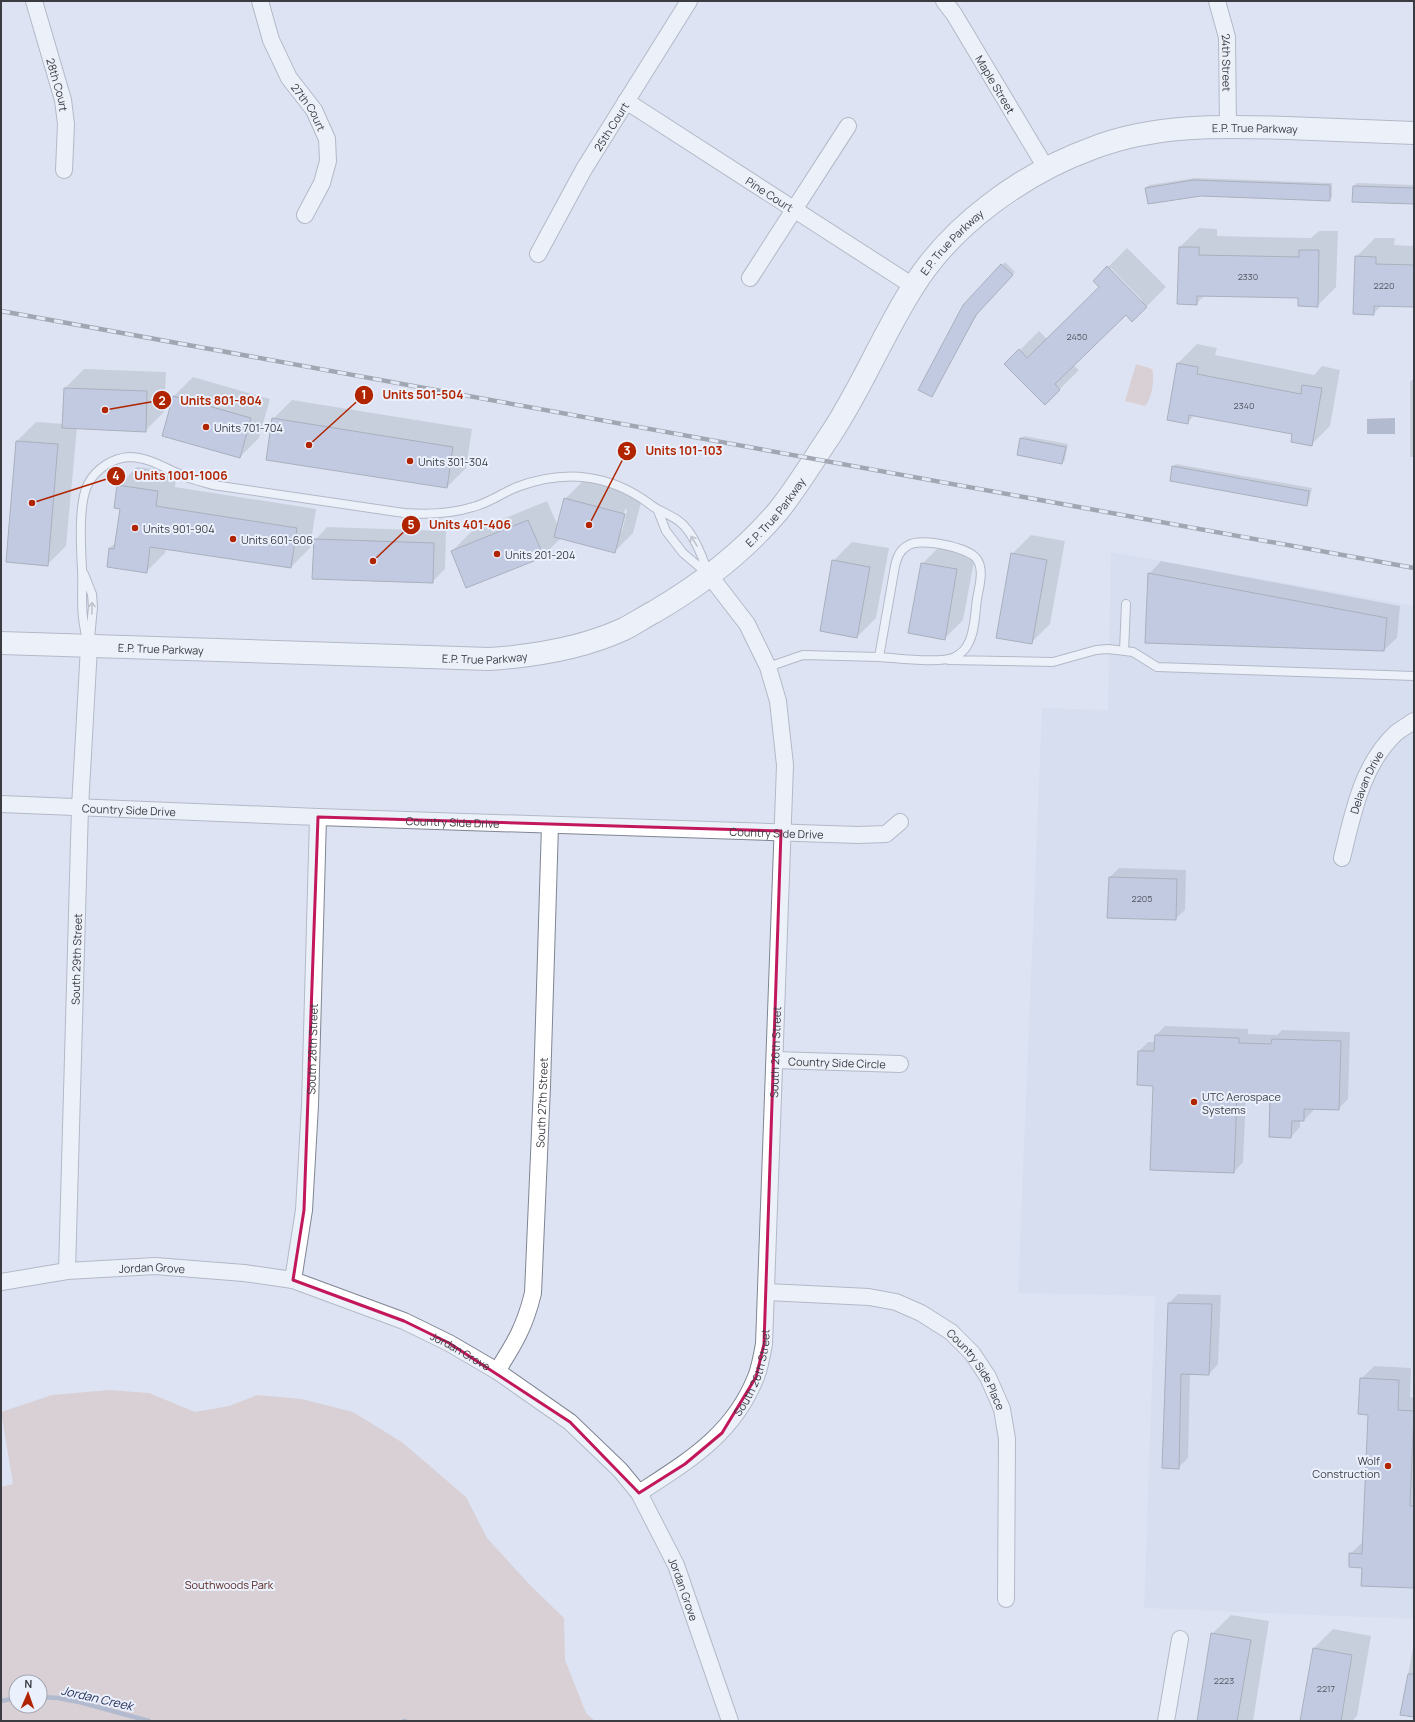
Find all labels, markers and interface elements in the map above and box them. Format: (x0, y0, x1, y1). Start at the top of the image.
street label: 24th Street (1219, 32, 1235, 92)
street label: Maple Street (973, 52, 1019, 116)
street label: 28th Court (44, 56, 72, 112)
street label: 27th Court (288, 80, 330, 133)
street label: 25th Court (590, 99, 632, 154)
street label: E.P. True Parkway (1212, 119, 1298, 136)
street label: Pine Court (743, 173, 796, 214)
street label: E.P. True Parkway (916, 205, 986, 278)
house number: 2330 (1238, 270, 1258, 283)
house number: 2220 (1374, 279, 1394, 292)
house number: 2450 (1067, 330, 1087, 343)
callout: Units 501-504 (354, 383, 472, 407)
text: 1 (361, 386, 367, 403)
text: Units 501-504 (382, 386, 464, 403)
callout: Units 801-804 (152, 388, 270, 412)
text: 2 (158, 392, 166, 409)
text: Units 801-804 (180, 392, 262, 409)
house number: 2340 (1234, 399, 1254, 412)
place label: Units 701-704 (214, 420, 283, 435)
marker: Units 701-704 (201, 422, 211, 432)
callout: Units 101-103 (617, 439, 730, 463)
text: 3 (624, 442, 631, 459)
text: Units 101-103 (645, 442, 723, 459)
place label: Units 301-304 (418, 454, 488, 469)
marker: Units 301-304 (405, 456, 415, 466)
callout: Units 1001-1006 (106, 464, 235, 488)
text: 4 (112, 467, 120, 484)
text: Units 1001-1006 (134, 467, 228, 484)
street label: E.P. True Parkway (742, 474, 808, 549)
callout: Units 401-406 (401, 513, 519, 537)
text: 5 (407, 516, 415, 533)
text: Units 401-406 (429, 516, 511, 533)
place label: Units 901-904 (143, 521, 215, 536)
marker: Units 901-904 (130, 523, 140, 533)
place label: Units 601-606 (241, 532, 313, 547)
marker: Units 601-606 (228, 534, 238, 544)
one-way arrow (690, 536, 698, 547)
place label: Units 201-204 (505, 547, 576, 562)
marker: Units 201-204 (492, 549, 502, 559)
one-way arrow (89, 602, 96, 615)
street label: E.P. True Parkway (118, 639, 204, 657)
street label: E.P. True Parkway (442, 648, 529, 667)
street label: Delavan Drive (1346, 747, 1387, 816)
street label: Country Side Drive (82, 800, 177, 819)
street label: Country Side Drive (405, 812, 500, 831)
street label: Country Side Drive (729, 823, 824, 841)
house number: 2205 (1132, 892, 1152, 905)
street label: South 29th Street (67, 913, 85, 1005)
street label: South 28th Street (303, 1003, 320, 1095)
street label: South 26th Street (765, 1006, 784, 1098)
street label: Country Side Circle (788, 1053, 887, 1071)
street label: South 27th Street (532, 1057, 550, 1148)
place label: UTC Aerospace Systems (1202, 1089, 1281, 1117)
marker: UTC Aerospace Systems (1189, 1097, 1199, 1107)
street label: Jordan Grove (118, 1258, 186, 1276)
street label: Country Side Place (944, 1325, 1009, 1413)
street label: Jordan Grove (428, 1328, 494, 1373)
street label: South 26th Street (729, 1329, 772, 1419)
place label: Wolf Construction (1312, 1453, 1380, 1481)
marker: Wolf Construction (1383, 1461, 1393, 1471)
street label: Jordan Grove (666, 1554, 702, 1623)
park label: Southwoods Park (185, 1577, 274, 1592)
north arrow (8, 1674, 48, 1714)
house number: 2223 (1214, 1674, 1234, 1687)
text: N (24, 1676, 33, 1691)
water label: Jordan Creek (60, 1682, 136, 1715)
house number: 2217 (1317, 1682, 1336, 1695)

